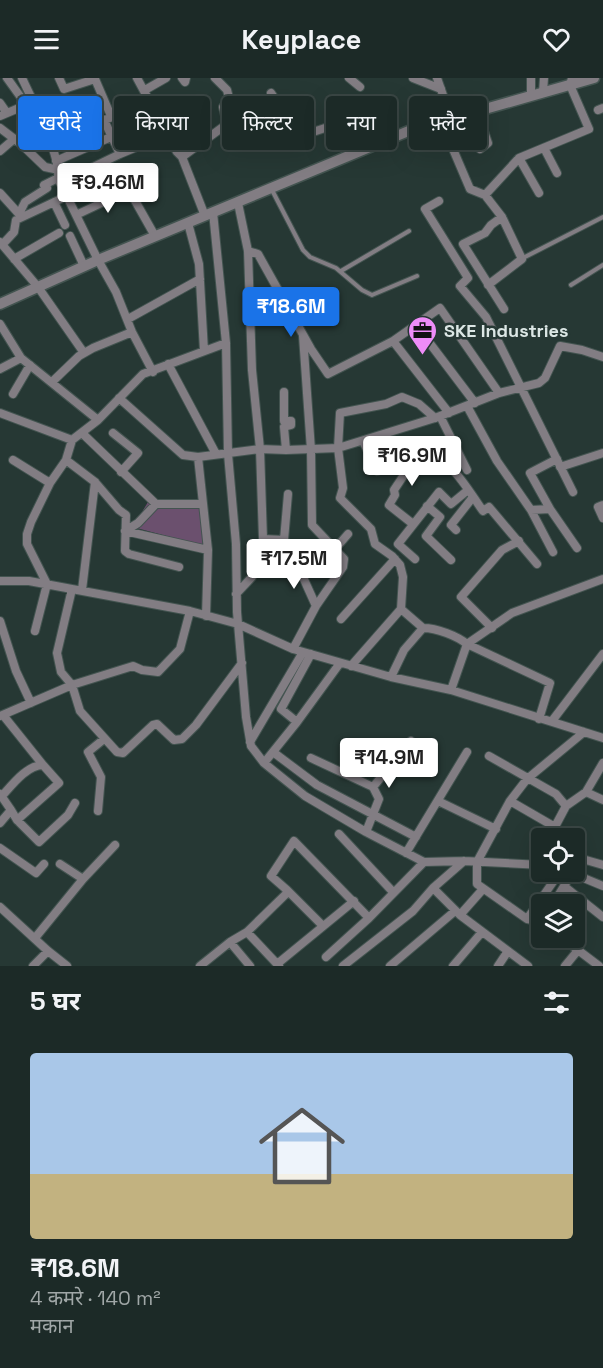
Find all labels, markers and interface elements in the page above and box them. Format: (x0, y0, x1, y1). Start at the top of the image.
text: Keyplace (242, 22, 361, 57)
icon: menu (30, 23, 63, 56)
icon: heart (540, 23, 573, 56)
chip: खरीदें (18, 96, 102, 150)
chip: किराया (114, 96, 210, 150)
chip: फ़िल्टर (222, 96, 314, 150)
chip: नया (326, 96, 397, 150)
chip: फ़्लैट (409, 96, 487, 150)
pin: ₹9.46M (59, 163, 157, 214)
text: ₹9.46M (71, 169, 145, 195)
pin: ₹18.6M (242, 287, 340, 338)
text: ₹18.6M (256, 293, 326, 319)
office icon: SKE Industries (407, 314, 439, 356)
place label: SKE Industries (444, 319, 568, 342)
pin: ₹16.9M (363, 436, 461, 487)
text: ₹16.9M (377, 442, 447, 468)
pin: ₹17.5M (245, 539, 343, 590)
text: ₹17.5M (261, 545, 327, 571)
pin: ₹14.9M (340, 738, 438, 789)
text: ₹14.9M (354, 744, 424, 770)
map controls (531, 828, 585, 948)
button: locate (531, 828, 585, 882)
button: layers (531, 894, 585, 948)
text: 5 घर (30, 984, 81, 1018)
icon: filters (540, 986, 573, 1019)
icon: home (248, 1092, 356, 1200)
text: ₹18.6M (30, 1251, 120, 1285)
text: 4 कमरे · 140 m² (30, 1285, 161, 1311)
text: मकान (30, 1313, 74, 1339)

